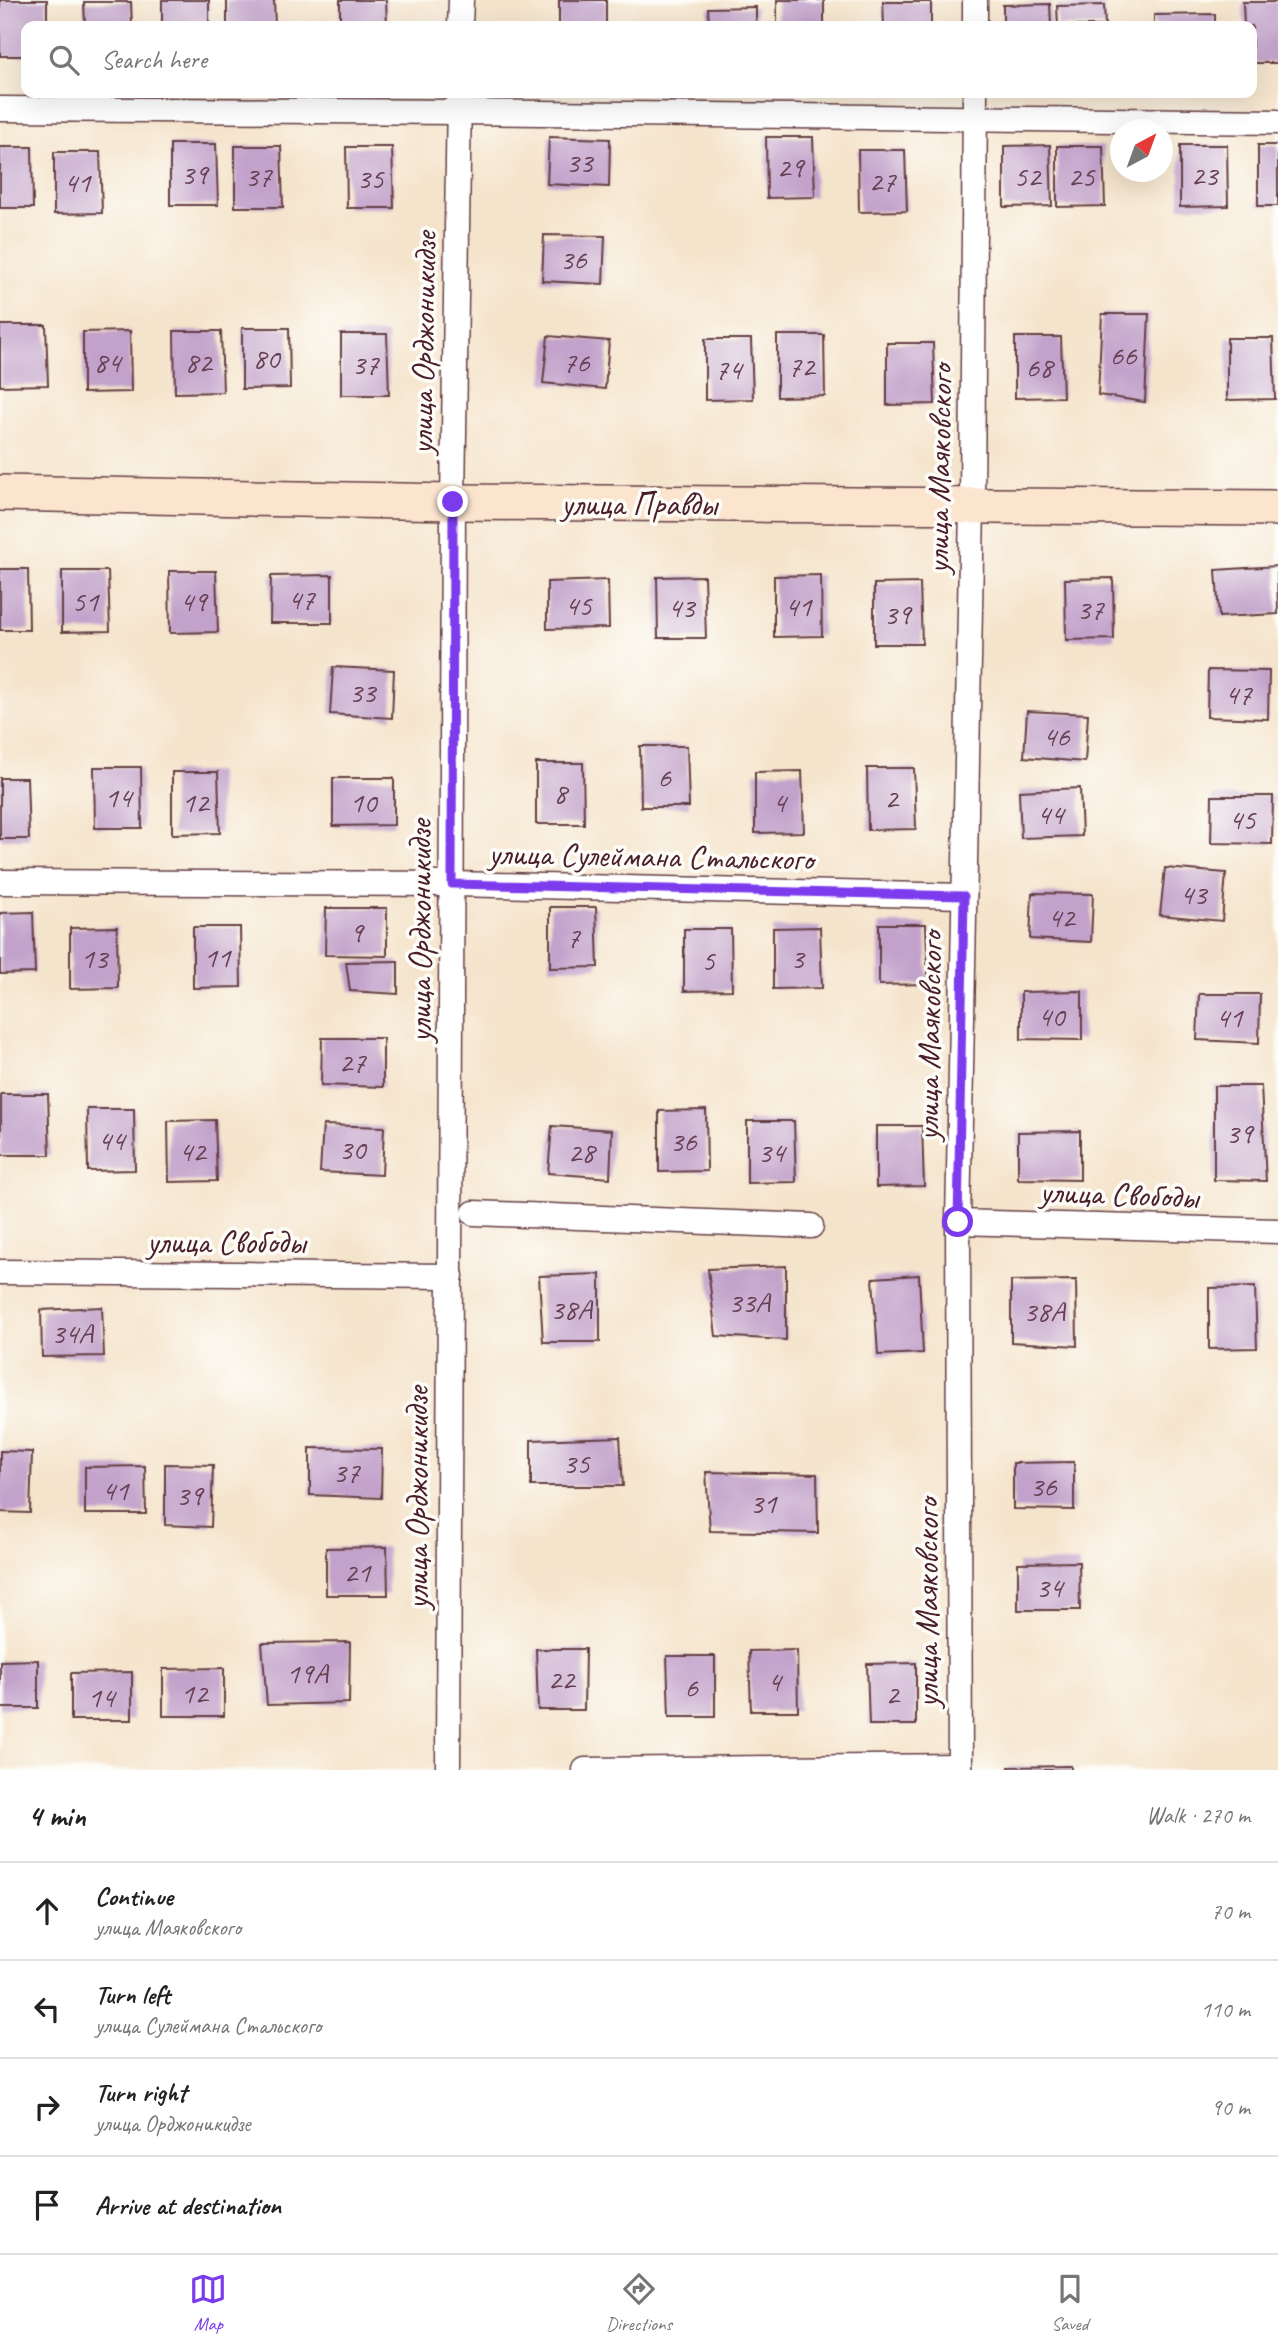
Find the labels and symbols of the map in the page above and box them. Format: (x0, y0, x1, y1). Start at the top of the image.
north arrow (1110, 119, 1173, 182)
house number: 33 (566, 143, 595, 181)
house number: 29 (777, 148, 806, 186)
house number: 39 (181, 155, 210, 193)
house number: 23 (1191, 156, 1220, 194)
house number: 37 (245, 157, 273, 195)
house number: 52 (1014, 157, 1043, 195)
house number: 25 (1068, 157, 1096, 195)
house number: 35 (357, 159, 385, 197)
house number: 27 (869, 162, 897, 200)
house number: 41 (64, 163, 92, 201)
street label: улица Орджоникидзе (400, 229, 446, 457)
house number: 36 (560, 240, 588, 278)
house number: 66 (1110, 336, 1138, 374)
house number: 80 (253, 339, 282, 377)
house number: 84 (94, 343, 123, 381)
house number: 82 (185, 343, 214, 381)
house number: 76 (563, 343, 591, 381)
house number: 37 (352, 345, 380, 383)
house number: 72 (788, 347, 817, 385)
house number: 68 (1026, 348, 1055, 386)
house number: 74 (715, 350, 744, 388)
street label: улица Маяковского (916, 360, 962, 576)
street label: улица Правды (559, 483, 720, 525)
route end (437, 486, 468, 517)
house number: 47 (288, 580, 316, 618)
house number: 51 (72, 582, 100, 620)
house number: 49 (180, 582, 209, 620)
house number: 45 (565, 586, 593, 624)
house number: 41 (785, 587, 813, 625)
house number: 43 (668, 588, 697, 626)
house number: 37 (1077, 590, 1105, 628)
house number: 39 (884, 595, 913, 633)
house number: 33 (349, 673, 378, 711)
house number: 47 (1225, 675, 1253, 713)
house number: 46 (1043, 717, 1071, 755)
house number: 6 (657, 758, 672, 796)
house number: 8 (553, 774, 569, 812)
house number: 14 (105, 778, 134, 816)
house number: 2 (884, 779, 900, 817)
house number: 12 (182, 783, 211, 821)
house number: 10 (350, 783, 379, 821)
house number: 4 (772, 783, 788, 821)
house number: 44 (1037, 795, 1066, 833)
house number: 45 (1229, 800, 1257, 838)
street label: улица Орджоникидзе (399, 817, 441, 1045)
street label: улица Сулеймана Стальского (486, 832, 817, 880)
house number: 43 (1180, 875, 1209, 913)
house number: 42 (1048, 898, 1077, 936)
house number: 9 (349, 913, 365, 951)
house number: 7 (566, 918, 581, 956)
street label: улица Маяковского (906, 927, 952, 1143)
house number: 11 (204, 938, 232, 976)
house number: 13 (81, 939, 110, 977)
house number: 3 (790, 939, 806, 977)
house number: 5 (701, 941, 716, 979)
house number: 40 (1038, 997, 1067, 1035)
house number: 41 (1216, 998, 1244, 1036)
house number: 27 (339, 1043, 367, 1081)
house number: 39 (1226, 1114, 1255, 1152)
house number: 44 (98, 1121, 127, 1159)
house number: 36 (670, 1122, 698, 1160)
house number: 30 (339, 1130, 368, 1168)
house number: 42 (179, 1132, 208, 1170)
house number: 28 (568, 1133, 597, 1171)
house number: 34 (758, 1133, 787, 1171)
street label: улица Свободы (1037, 1170, 1202, 1218)
route start (942, 1206, 973, 1237)
street label: улица Свободы (145, 1221, 308, 1263)
house number: 33А (728, 1283, 772, 1321)
house number: 38А (550, 1290, 594, 1328)
house number: 38А (1023, 1292, 1067, 1330)
house number: 34А (51, 1314, 95, 1352)
street label: улица Орджоникидзе (396, 1384, 438, 1612)
house number: 35 (563, 1444, 591, 1482)
house number: 37 (333, 1453, 361, 1491)
house number: 36 (1030, 1467, 1058, 1505)
house number: 41 (102, 1471, 130, 1509)
house number: 39 (176, 1476, 205, 1514)
house number: 31 (750, 1484, 778, 1522)
street label: улица Маяковского (906, 1495, 948, 1710)
house number: 21 (344, 1553, 372, 1591)
house number: 34 (1036, 1568, 1065, 1606)
house number: 19А (286, 1654, 330, 1692)
house number: 22 (548, 1660, 577, 1698)
house number: 4 (767, 1662, 783, 1700)
house number: 6 (684, 1668, 699, 1706)
house number: 12 (181, 1674, 210, 1712)
house number: 2 (885, 1675, 901, 1713)
house number: 14 (88, 1678, 117, 1716)

